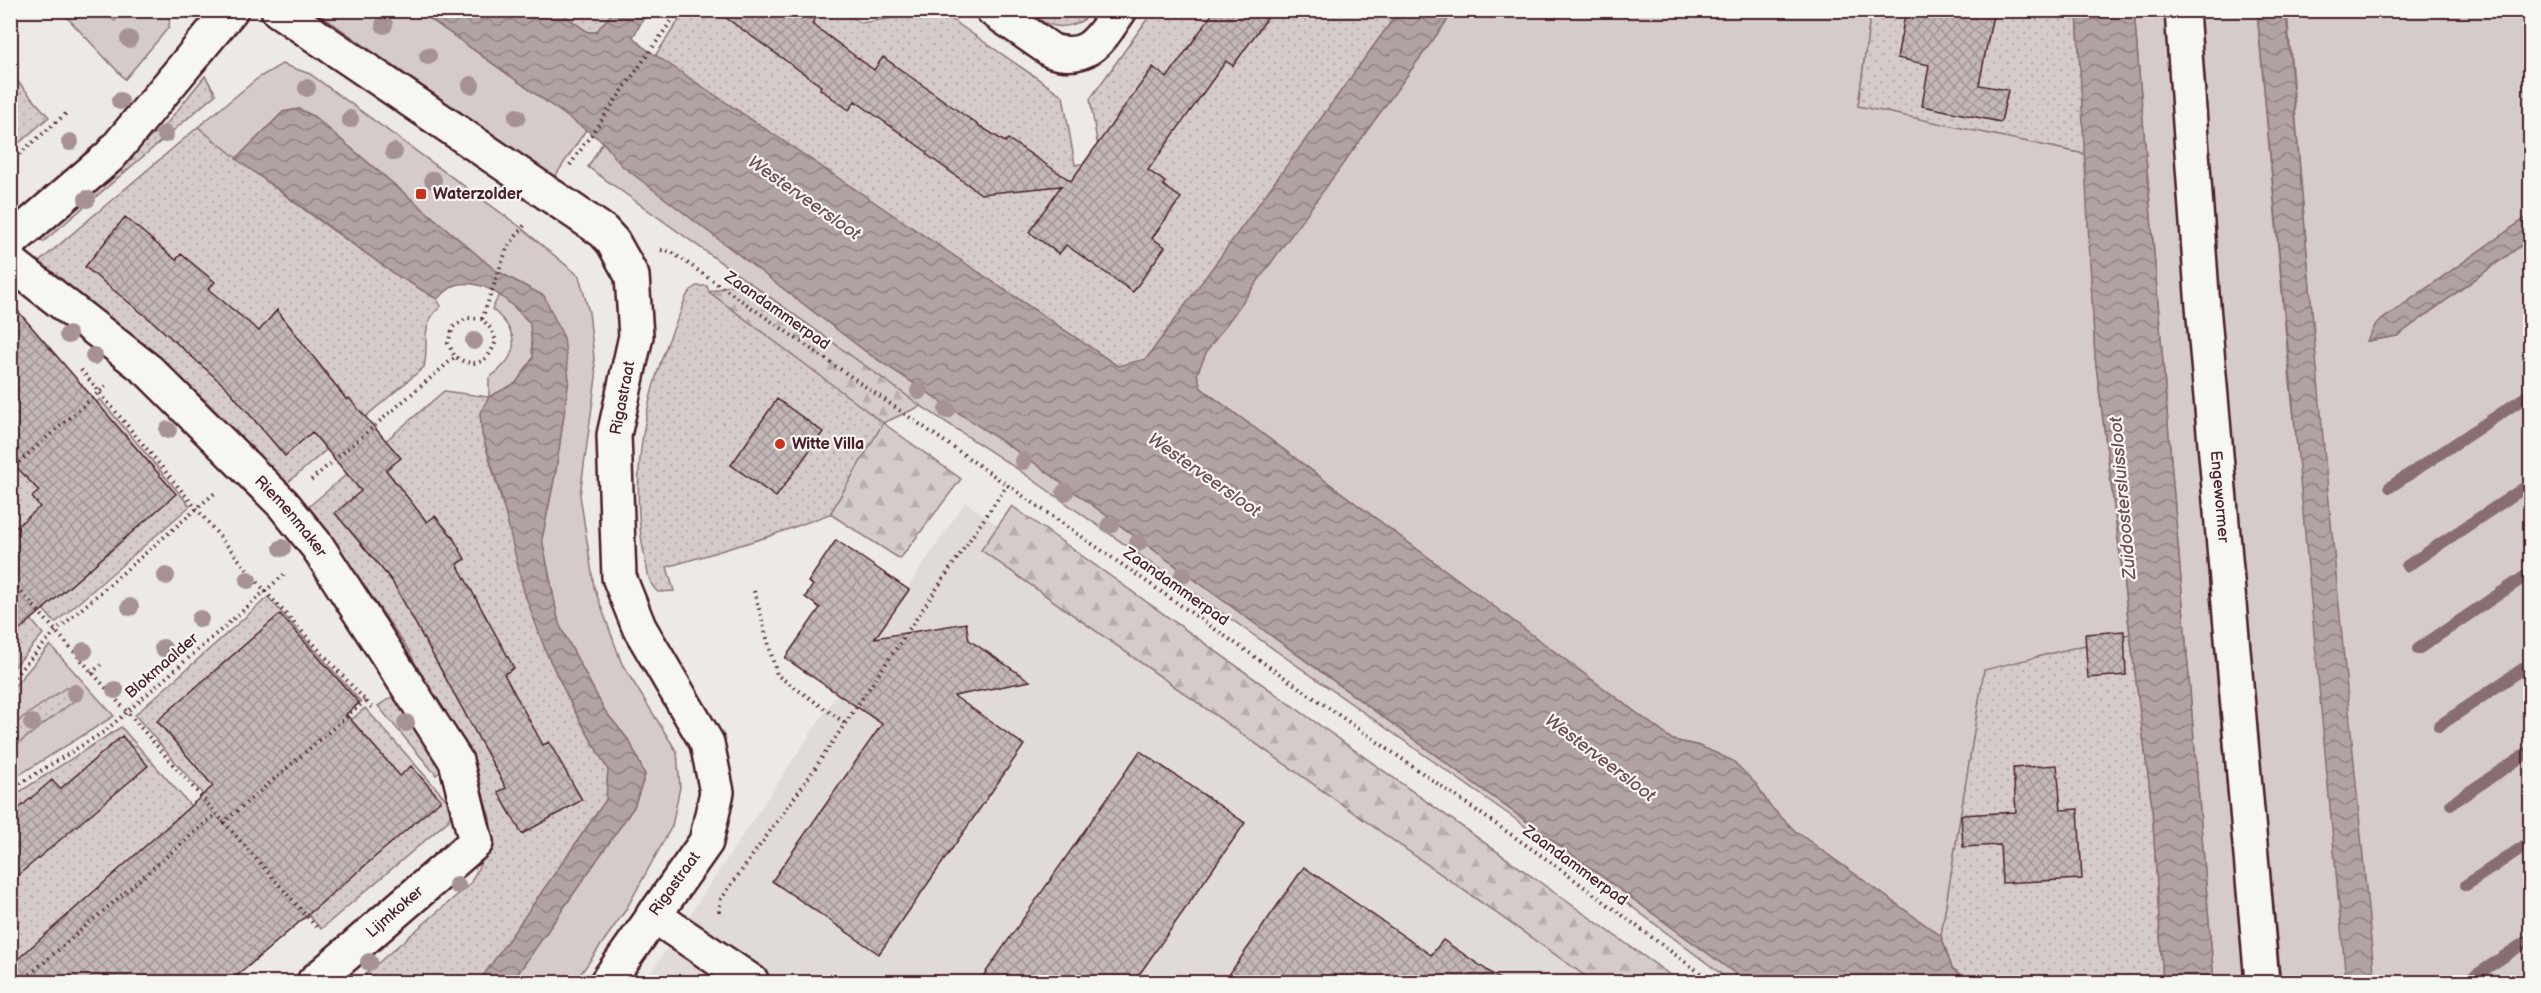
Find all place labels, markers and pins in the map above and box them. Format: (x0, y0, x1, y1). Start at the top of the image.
place label: Waterzolder (433, 185, 523, 204)
marker: Waterzolder (414, 187, 428, 201)
place label: Witte Villa (792, 435, 864, 454)
marker: Witte Villa (773, 437, 787, 451)

